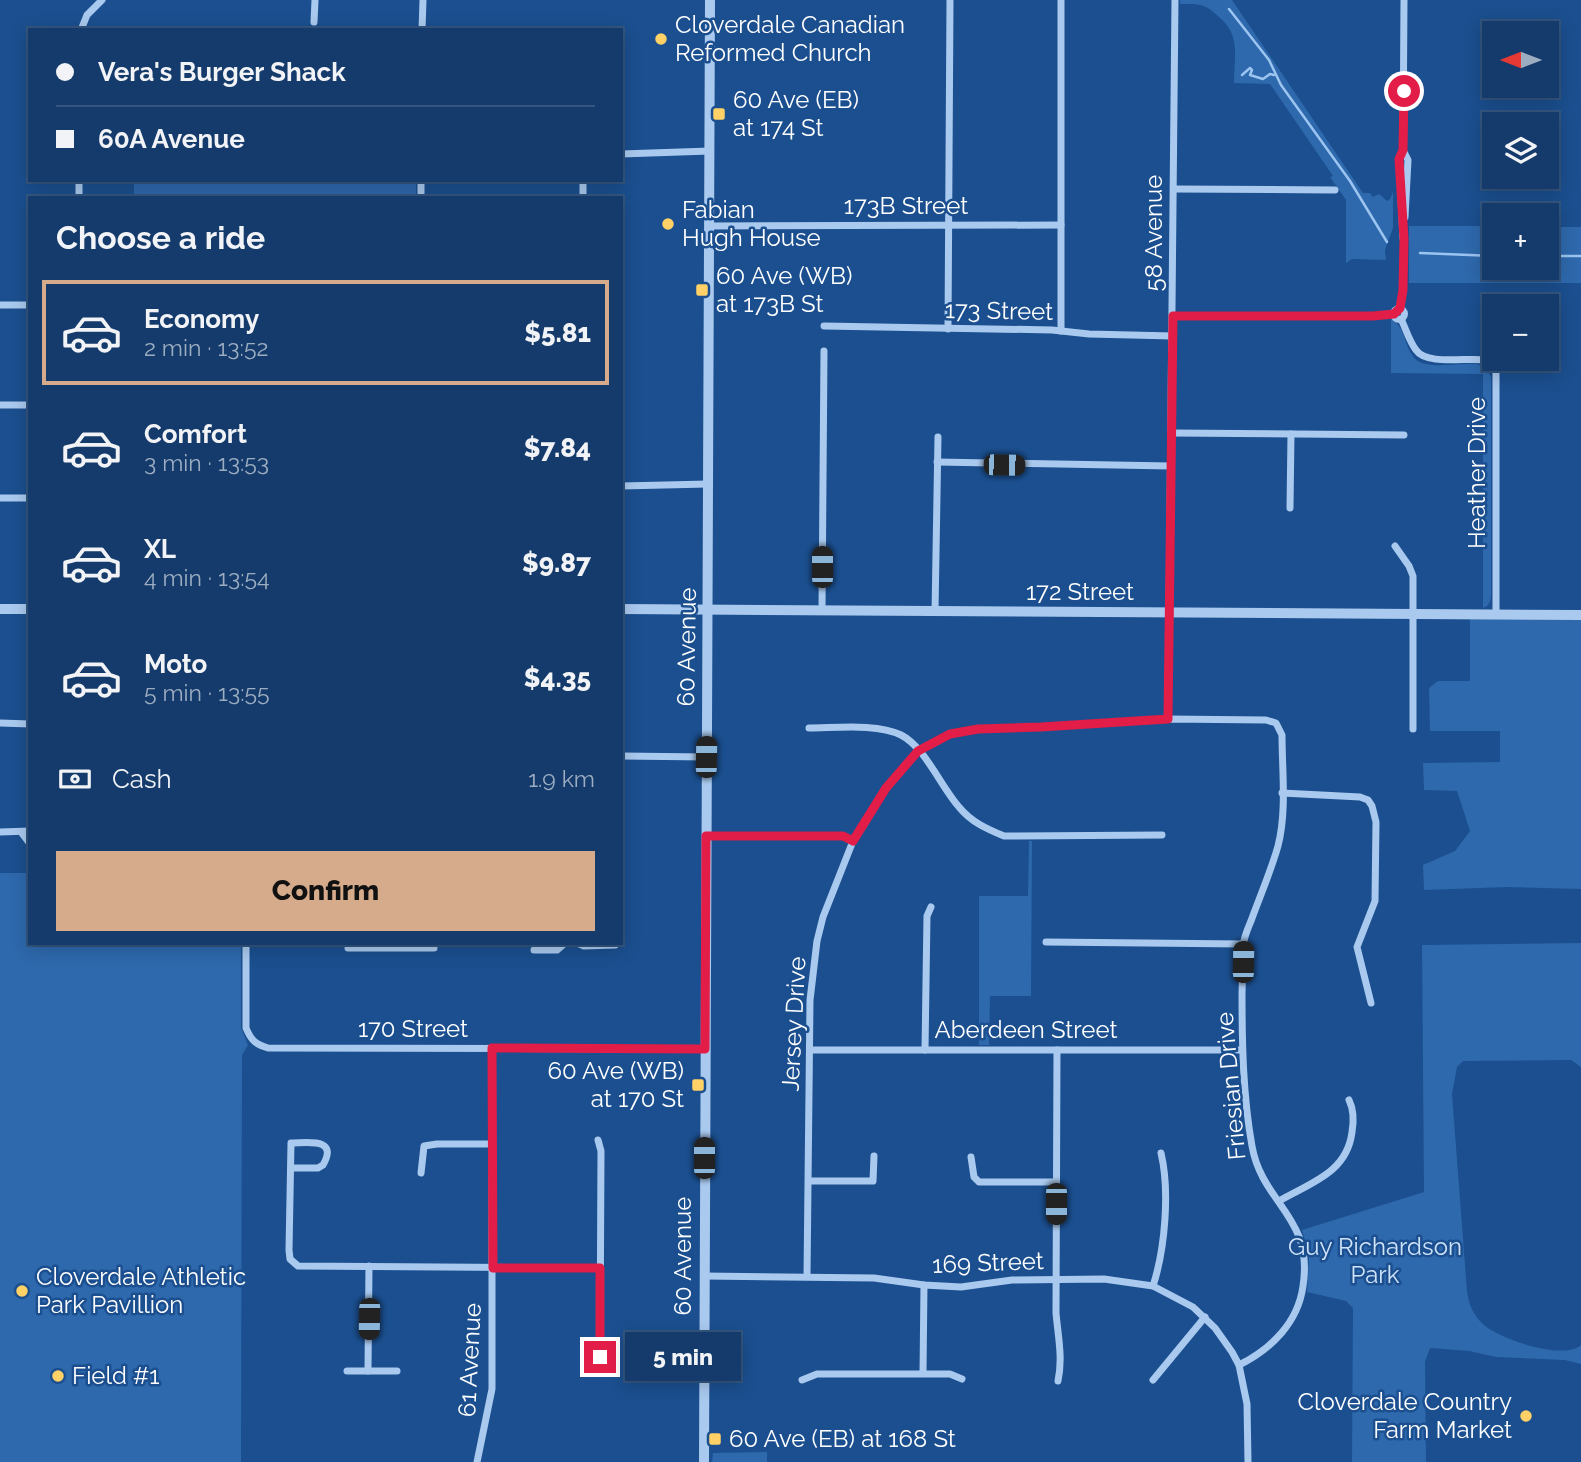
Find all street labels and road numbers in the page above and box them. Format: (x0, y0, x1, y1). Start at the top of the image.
street label: 58 Avenue (1139, 175, 1168, 291)
street label: 173B Street (844, 191, 968, 220)
street label: 173 Street (945, 295, 1053, 326)
street label: Heather Drive (1462, 397, 1491, 549)
street label: 172 Street (1026, 577, 1134, 606)
street label: 60 Avenue (671, 587, 702, 707)
street label: Jersey Drive (775, 956, 812, 1092)
street label: Friesian Drive (1210, 1011, 1251, 1161)
street label: 170 Street (358, 1014, 468, 1043)
street label: Aberdeen Street (935, 1015, 1117, 1044)
street label: 60 Avenue (668, 1197, 697, 1315)
street label: 169 Street (932, 1246, 1044, 1279)
street label: 61 Avenue (452, 1302, 487, 1418)

